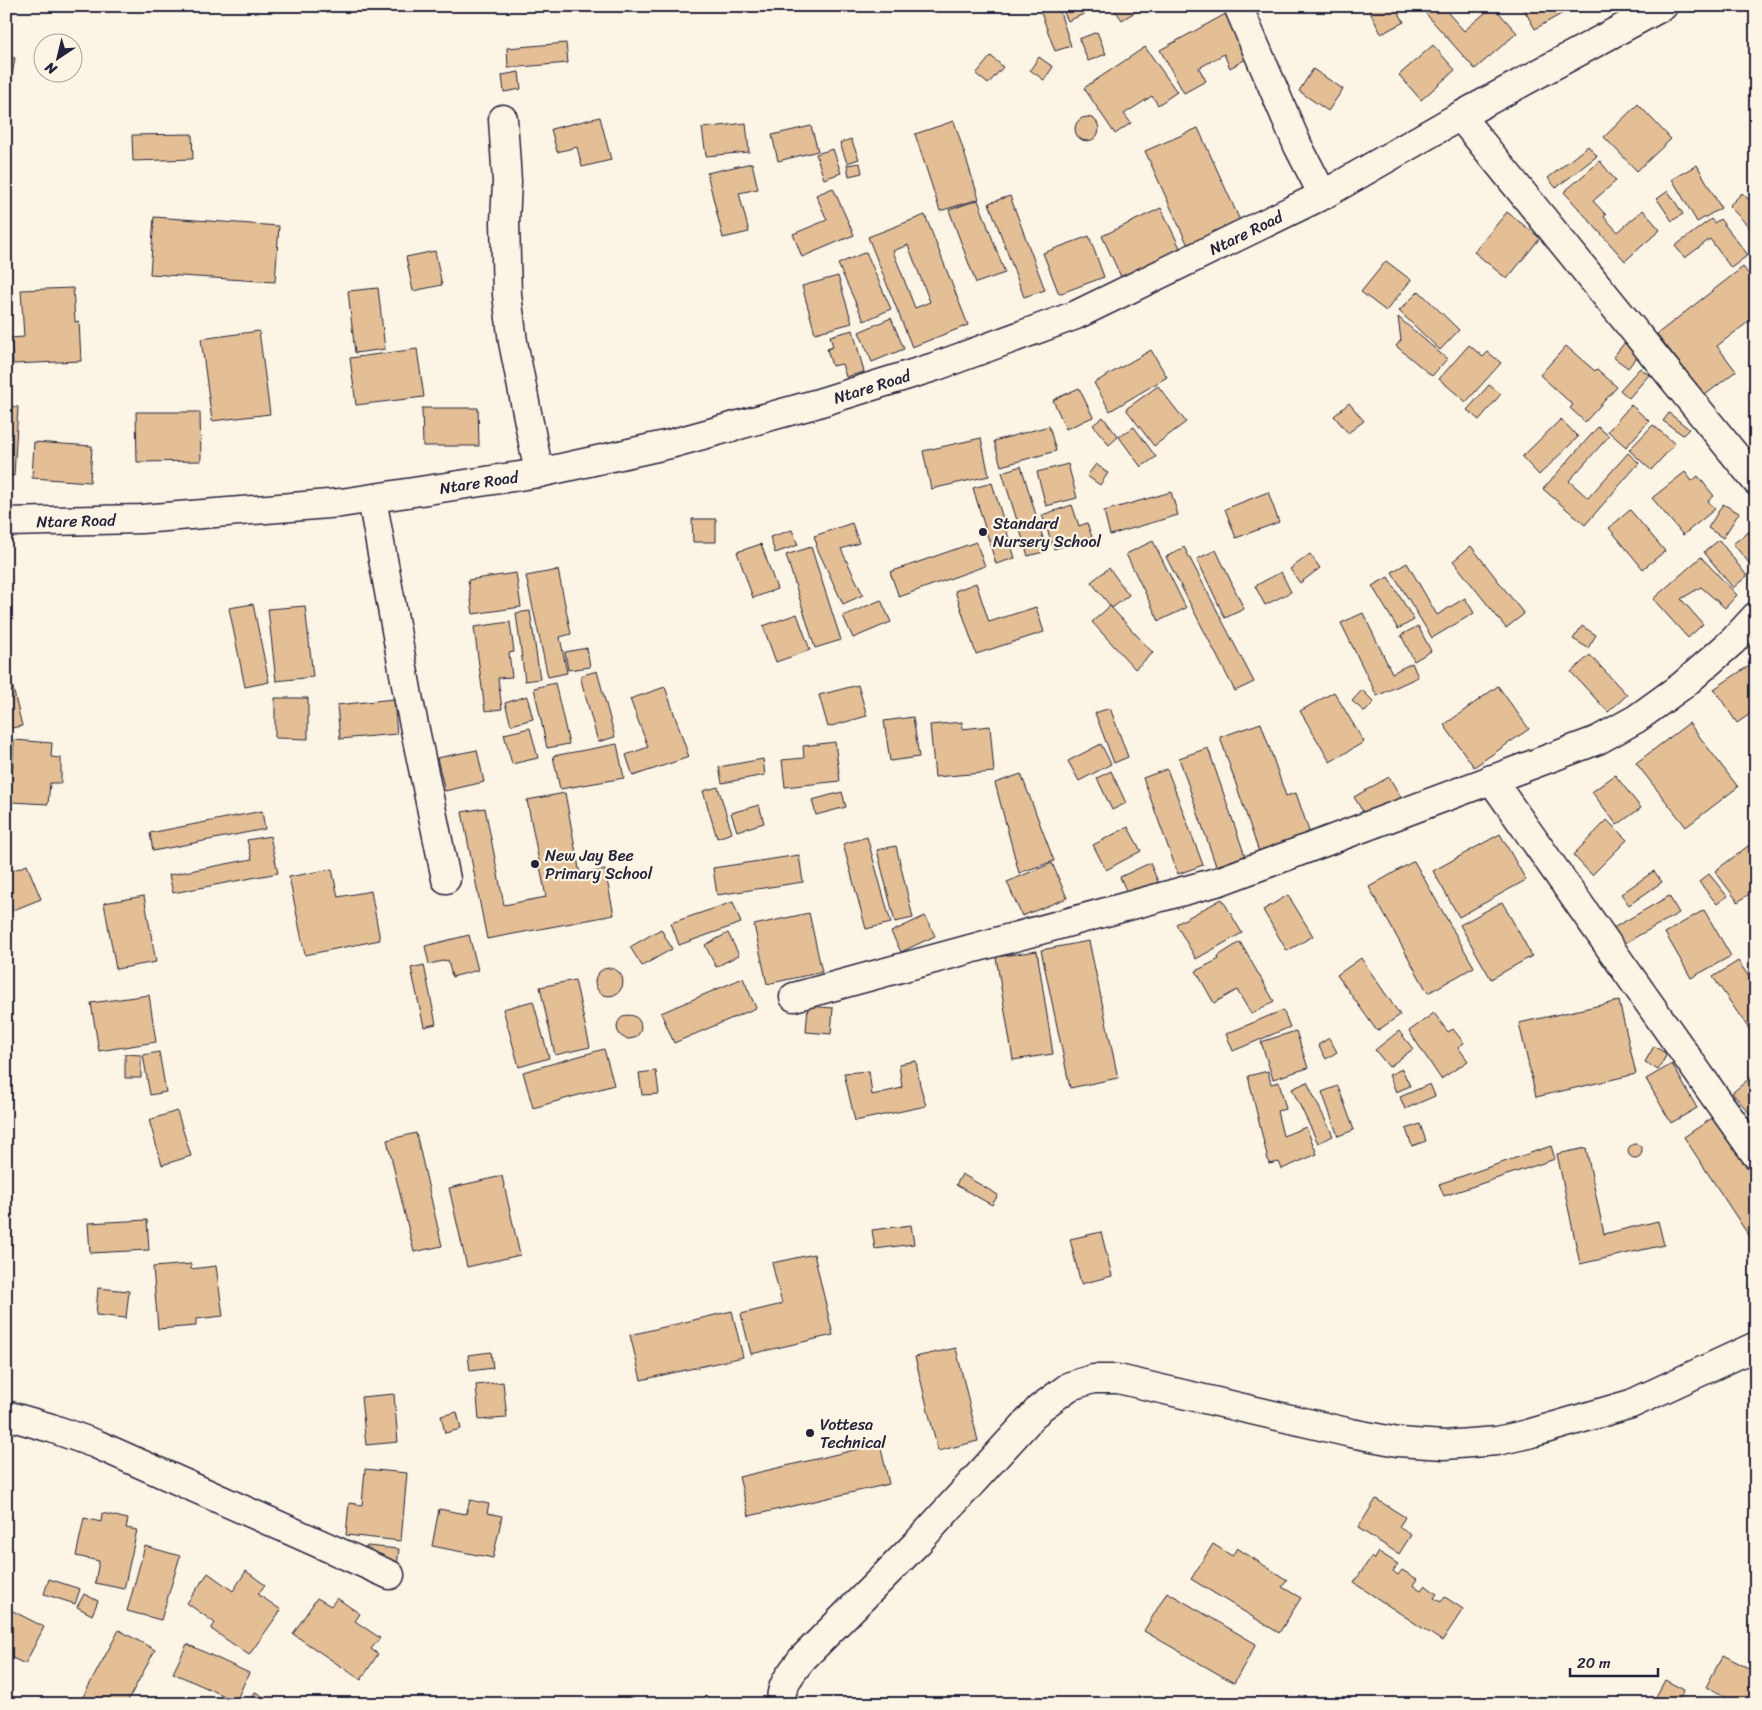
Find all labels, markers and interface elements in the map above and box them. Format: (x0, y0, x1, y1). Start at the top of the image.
north arrow (32, 32, 82, 82)
text: N (39, 55, 63, 82)
street label: Ntare Road (1204, 202, 1289, 263)
street label: Ntare Road (830, 360, 915, 412)
street label: Ntare Road (437, 462, 522, 502)
street label: Ntare Road (36, 505, 117, 536)
place label: Standard Nursery School (993, 509, 1102, 556)
marker: Standard Nursery School (977, 526, 989, 538)
place label: New Jay Bee Primary School (545, 841, 653, 888)
marker: New Jay Bee Primary School (529, 858, 541, 870)
place label: Vottesa Technical (820, 1410, 886, 1457)
marker: Vottesa Technical (804, 1427, 816, 1439)
scale bar (1570, 1645, 1657, 1677)
text: 20 m (1577, 1650, 1611, 1676)

